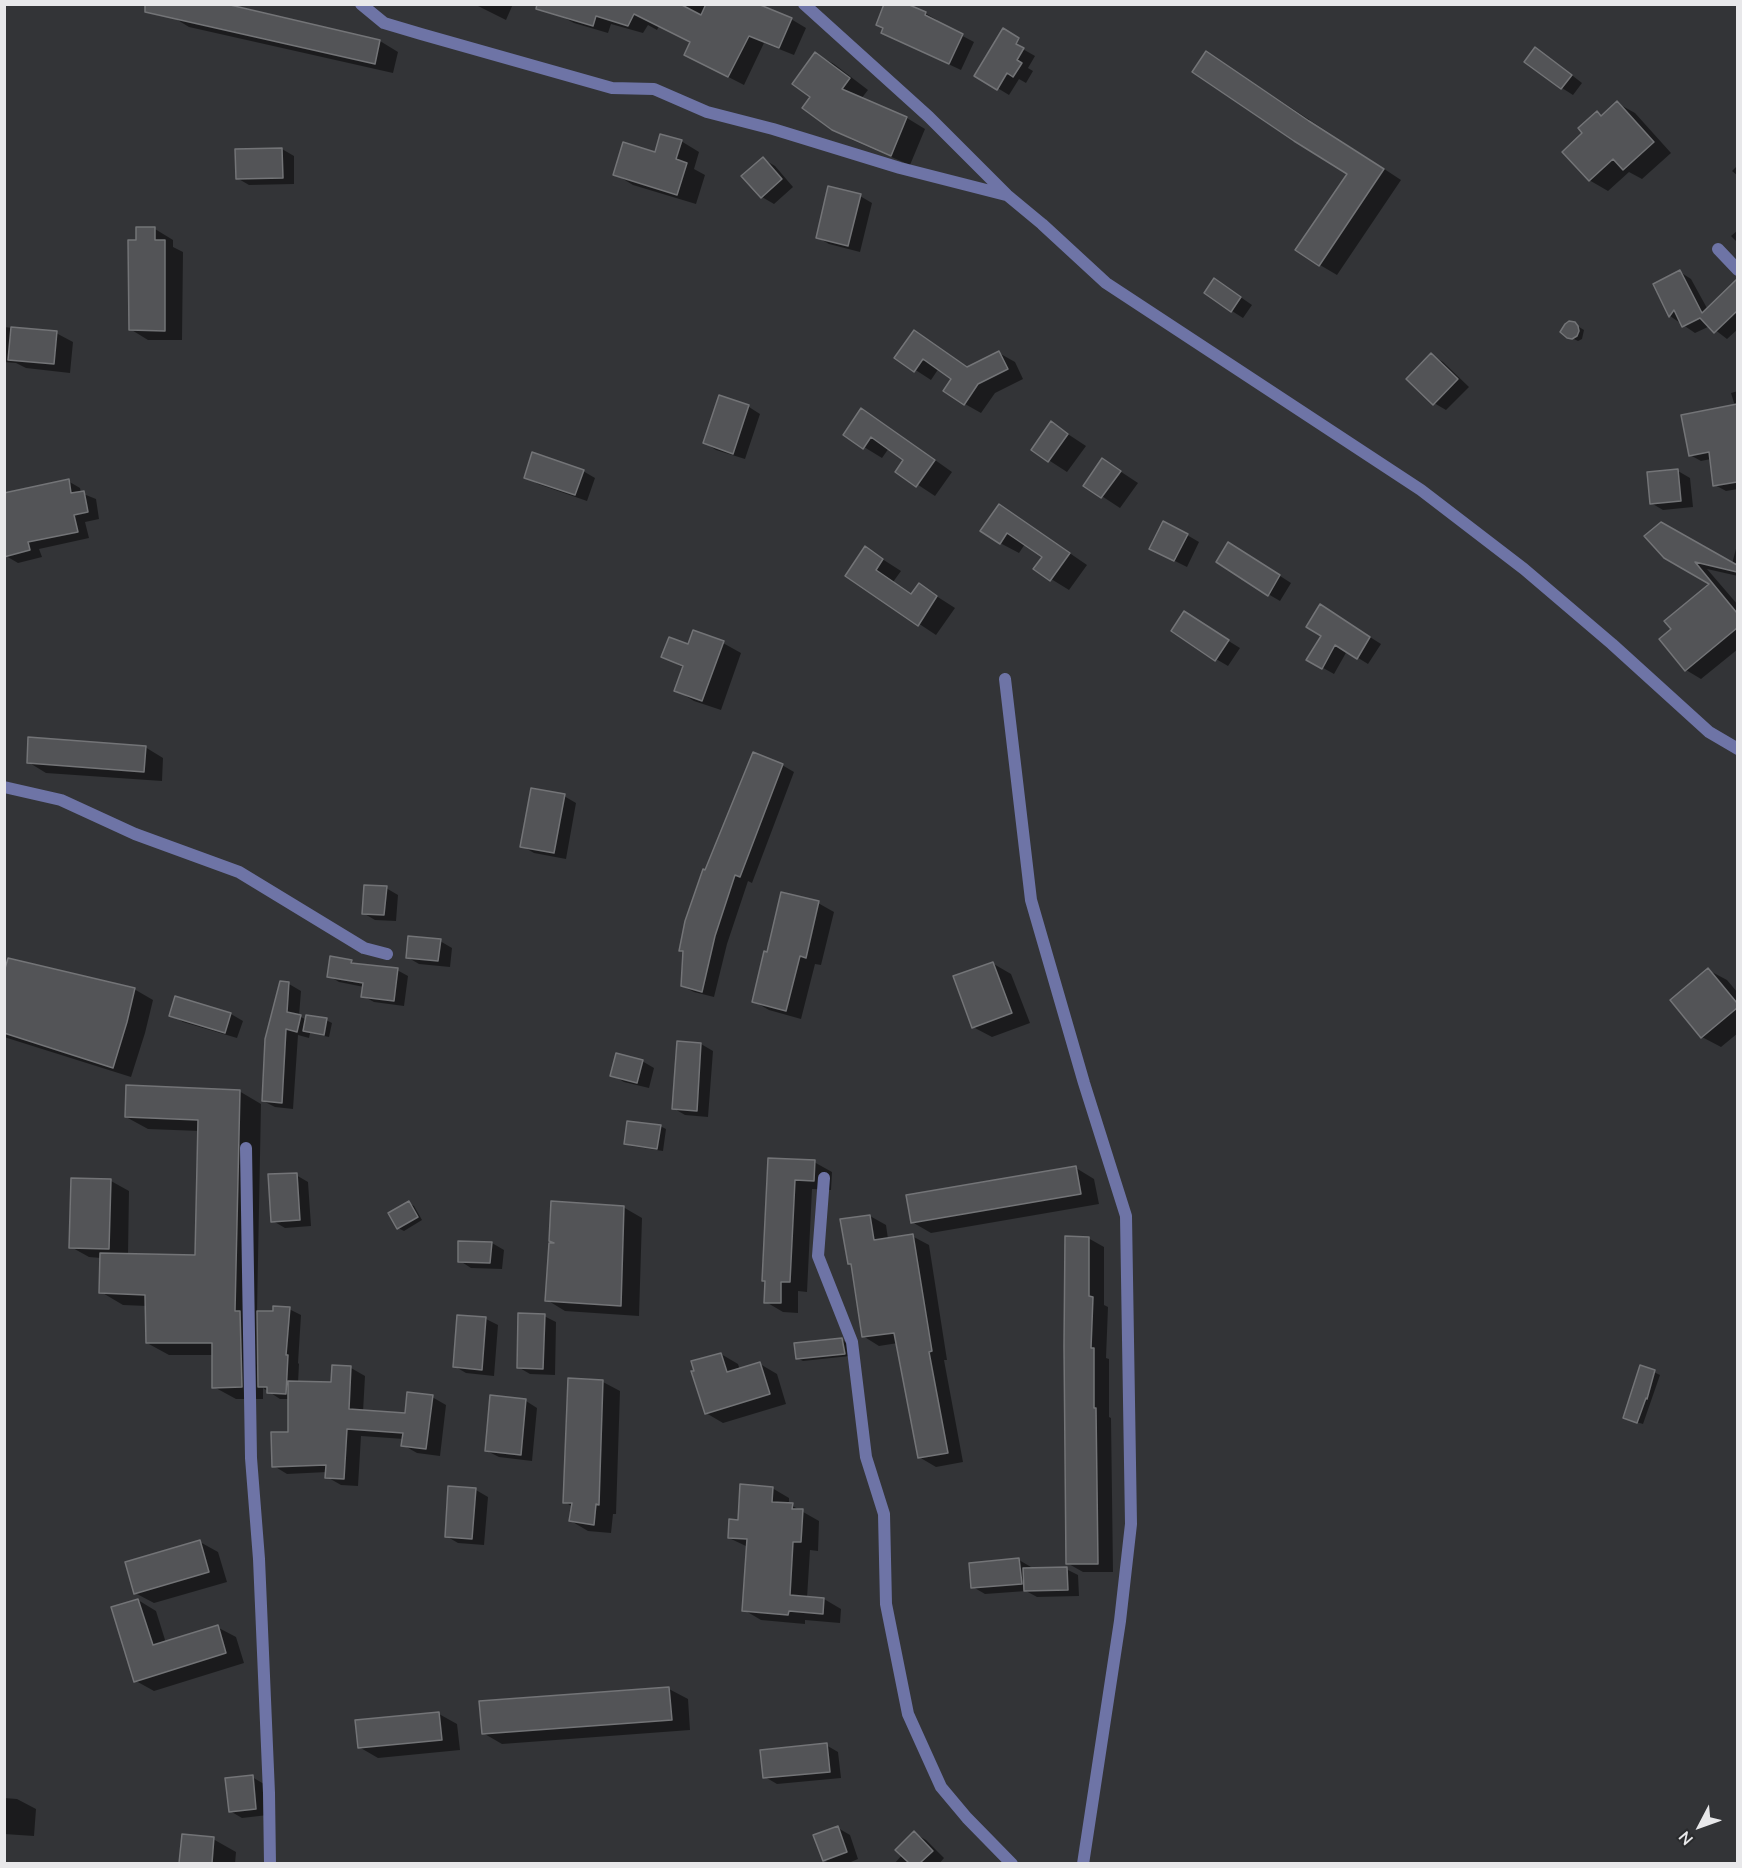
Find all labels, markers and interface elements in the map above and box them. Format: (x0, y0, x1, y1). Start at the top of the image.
north arrow (1670, 1796, 1730, 1856)
text: N (1674, 1826, 1699, 1850)

